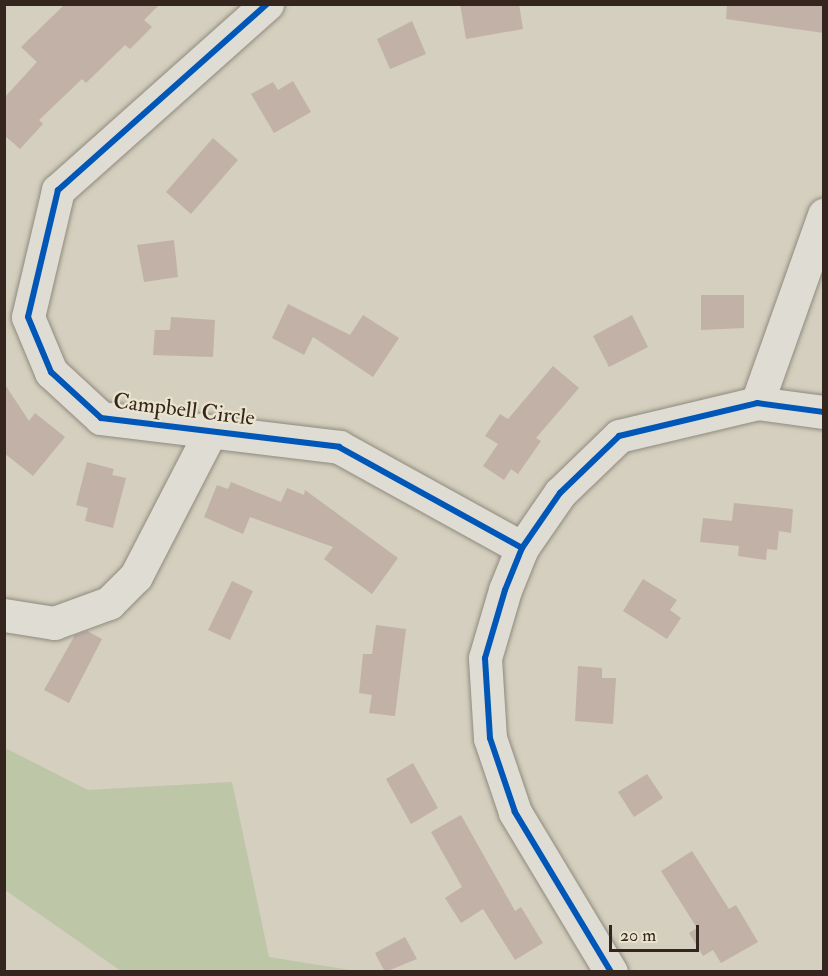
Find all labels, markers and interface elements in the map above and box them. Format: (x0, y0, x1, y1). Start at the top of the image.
street label: Campbell Circle (112, 388, 256, 432)
scale bar (612, 913, 702, 951)
text: 20 m (620, 924, 656, 947)

